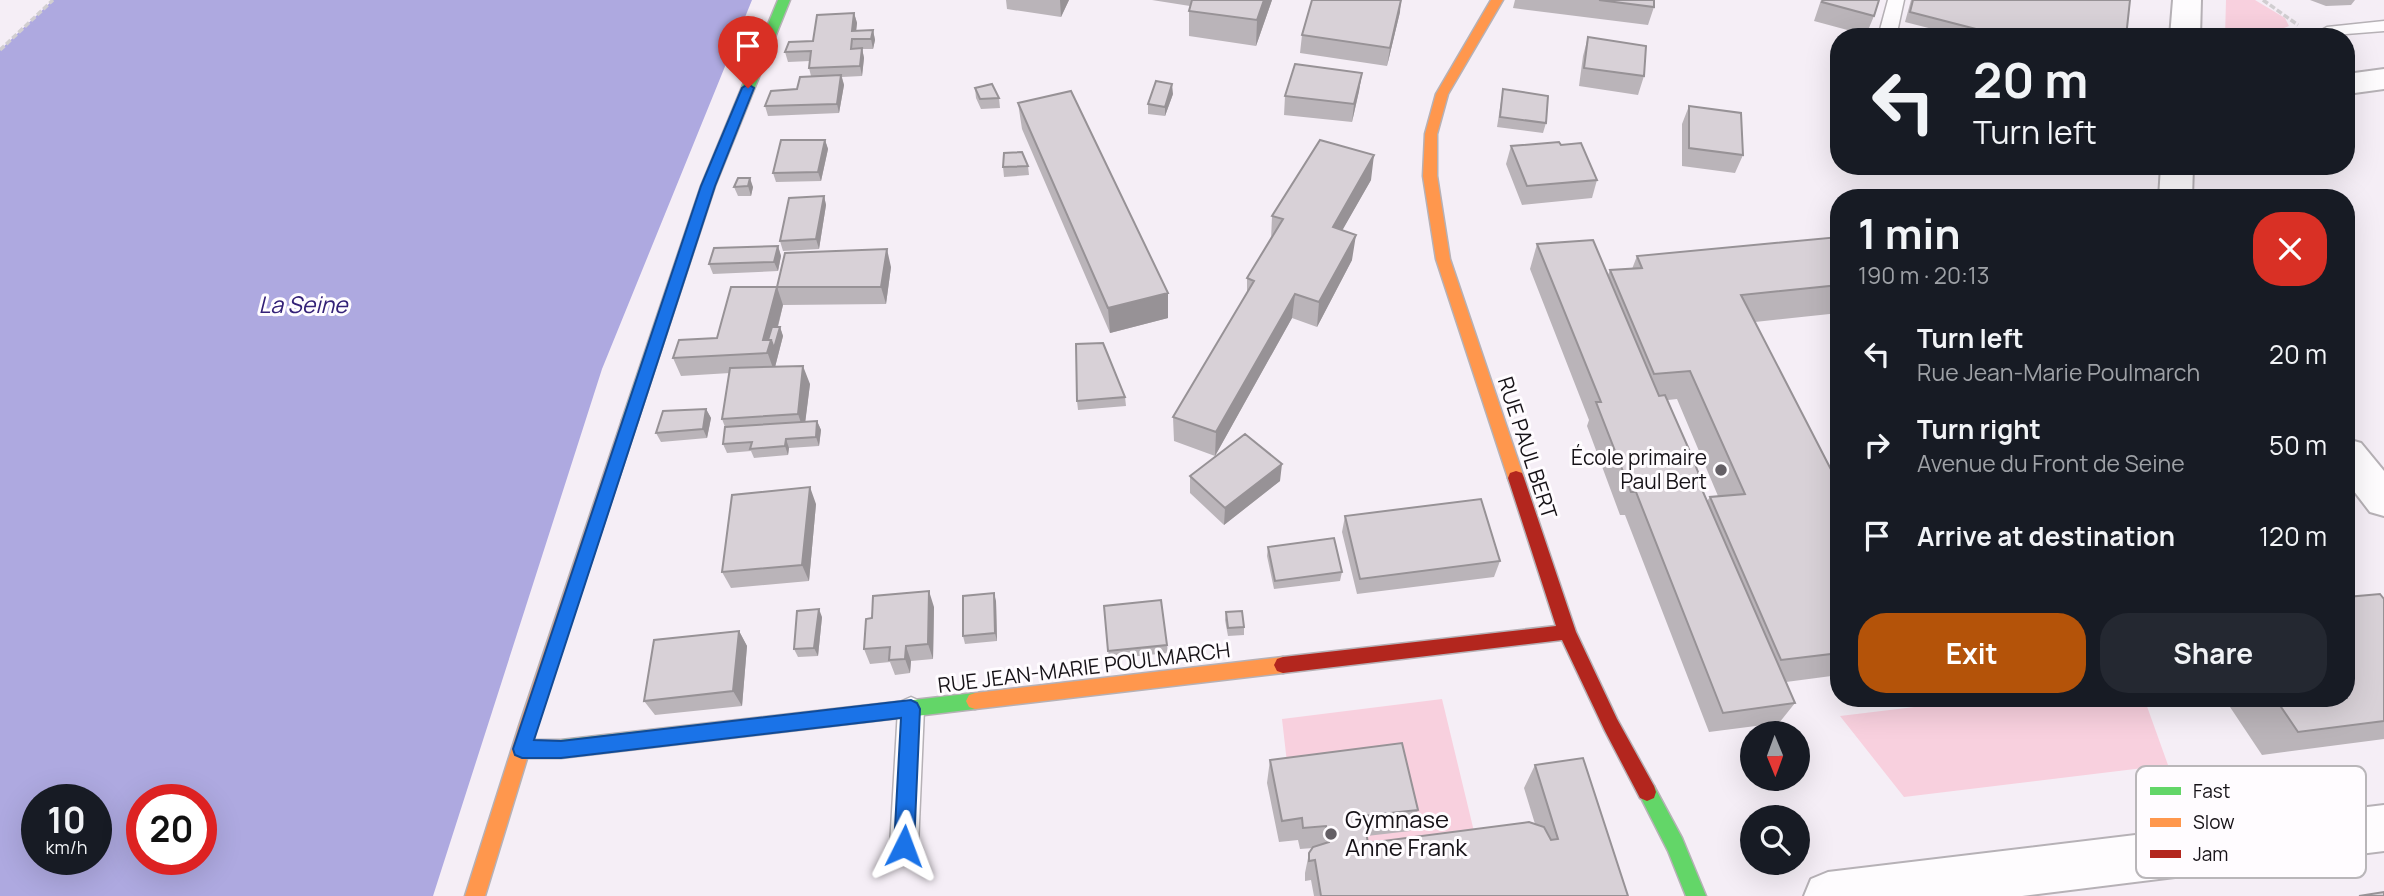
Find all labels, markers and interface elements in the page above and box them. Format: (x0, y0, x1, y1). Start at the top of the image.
pin (718, 16, 778, 88)
icon: arrive (729, 27, 767, 65)
text: 20 m (1973, 46, 2088, 113)
icon: left (1858, 56, 1949, 147)
text: Turn left (1973, 110, 2097, 154)
text: 1 min (1858, 204, 1961, 262)
button: close (2253, 212, 2327, 286)
text: 190 m · 20:13 (1858, 259, 1990, 291)
water label: La Seine (258, 288, 349, 320)
text: Turn left (1917, 320, 2024, 356)
icon: left (1858, 335, 1896, 373)
text: 20 m (2269, 336, 2327, 372)
text: Rue Jean-Marie Poulmarch (1917, 356, 2200, 388)
street label: RUE PAUL BERT (1492, 373, 1564, 523)
text: Turn right (1917, 411, 2041, 447)
icon: right (1858, 426, 1896, 464)
text: 50 m (2269, 427, 2327, 463)
place label: École primaire Paul Bert (1571, 443, 1707, 495)
text: Avenue du Front de Seine (1917, 447, 2185, 479)
marker: École primaire Paul Bert (1713, 462, 1729, 478)
icon: arrive (1858, 517, 1896, 555)
text: Arrive at destination (1917, 518, 2175, 554)
text: 120 m (2259, 518, 2327, 554)
button: Exit (1858, 613, 2086, 693)
button: Share (2100, 613, 2327, 693)
street label: RUE JEAN-MARIE POULMARCH (936, 635, 1232, 699)
north arrow (1740, 721, 1810, 791)
map controls (1740, 721, 1810, 875)
legend (2136, 766, 2366, 878)
text: Fast (2193, 778, 2230, 804)
speed limit sign: 20 (126, 784, 217, 875)
text: 10 (47, 796, 86, 844)
place label: Gymnase Anne Frank (1345, 802, 1468, 863)
button: search (1740, 805, 1810, 875)
position arrow (867, 809, 941, 883)
text: Slow (2193, 809, 2235, 835)
marker: Gymnase Anne Frank (1323, 826, 1339, 842)
text: km/h (46, 835, 87, 859)
text: Jam (2193, 841, 2228, 867)

